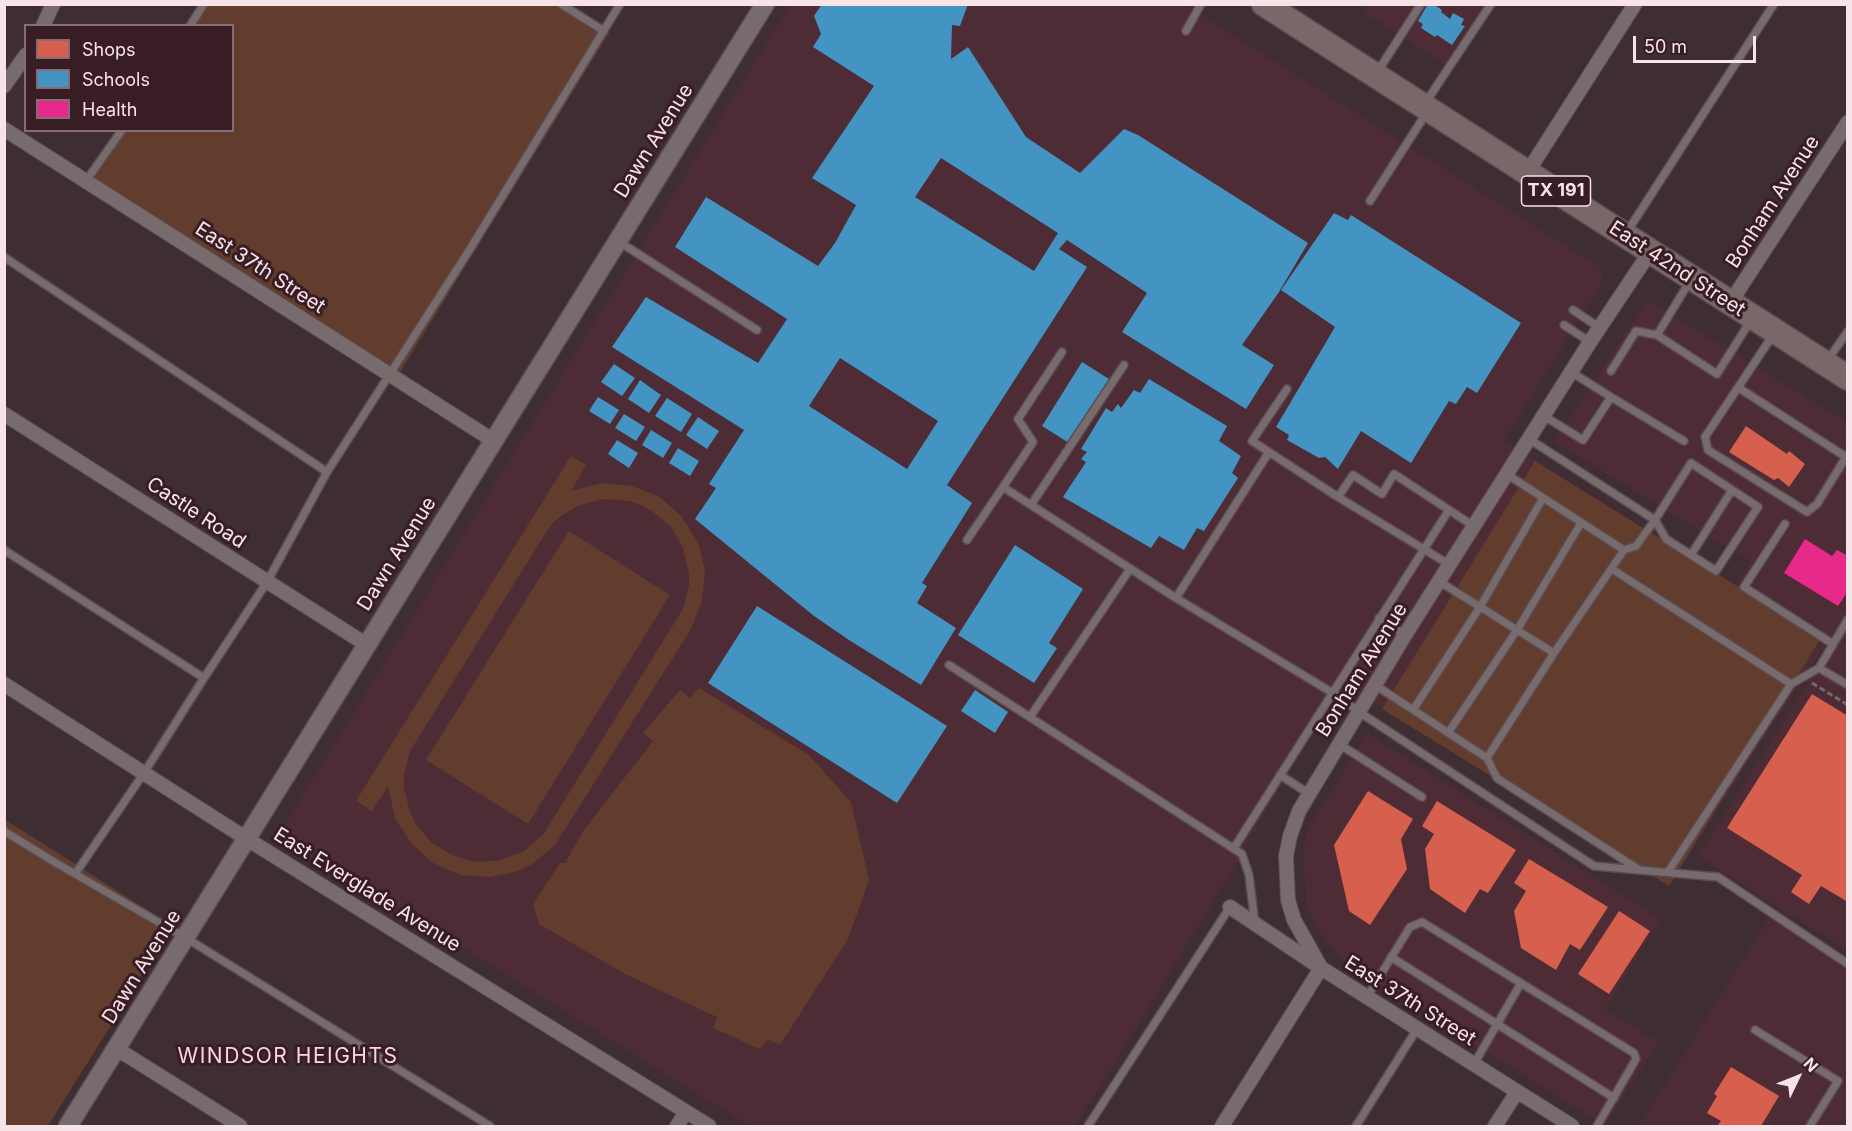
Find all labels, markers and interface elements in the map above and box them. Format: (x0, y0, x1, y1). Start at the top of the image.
legend (24, 24, 234, 132)
scale bar (1636, 24, 1759, 62)
text: 50 m (1644, 36, 1687, 57)
text: Shops (82, 39, 136, 60)
text: Schools (82, 69, 150, 90)
street label: Dawn Avenue (609, 80, 699, 202)
text: Health (82, 99, 137, 120)
street label: Bonham Avenue (1721, 131, 1825, 273)
road number: TX 191 (1522, 176, 1590, 206)
street label: East 42nd Street (1605, 216, 1749, 322)
street label: East 37th Street (191, 217, 329, 319)
street label: Castle Road (142, 472, 250, 554)
street label: Dawn Avenue (352, 493, 442, 615)
street label: Bonham Avenue (1311, 599, 1413, 741)
street label: East Everglade Avenue (269, 823, 465, 957)
street label: Dawn Avenue (97, 906, 187, 1028)
street label: East 37th Street (1340, 951, 1480, 1051)
district label: WINDSOR HEIGHTS (178, 1044, 398, 1070)
north arrow (1768, 1047, 1828, 1107)
text: N (1800, 1053, 1823, 1076)

